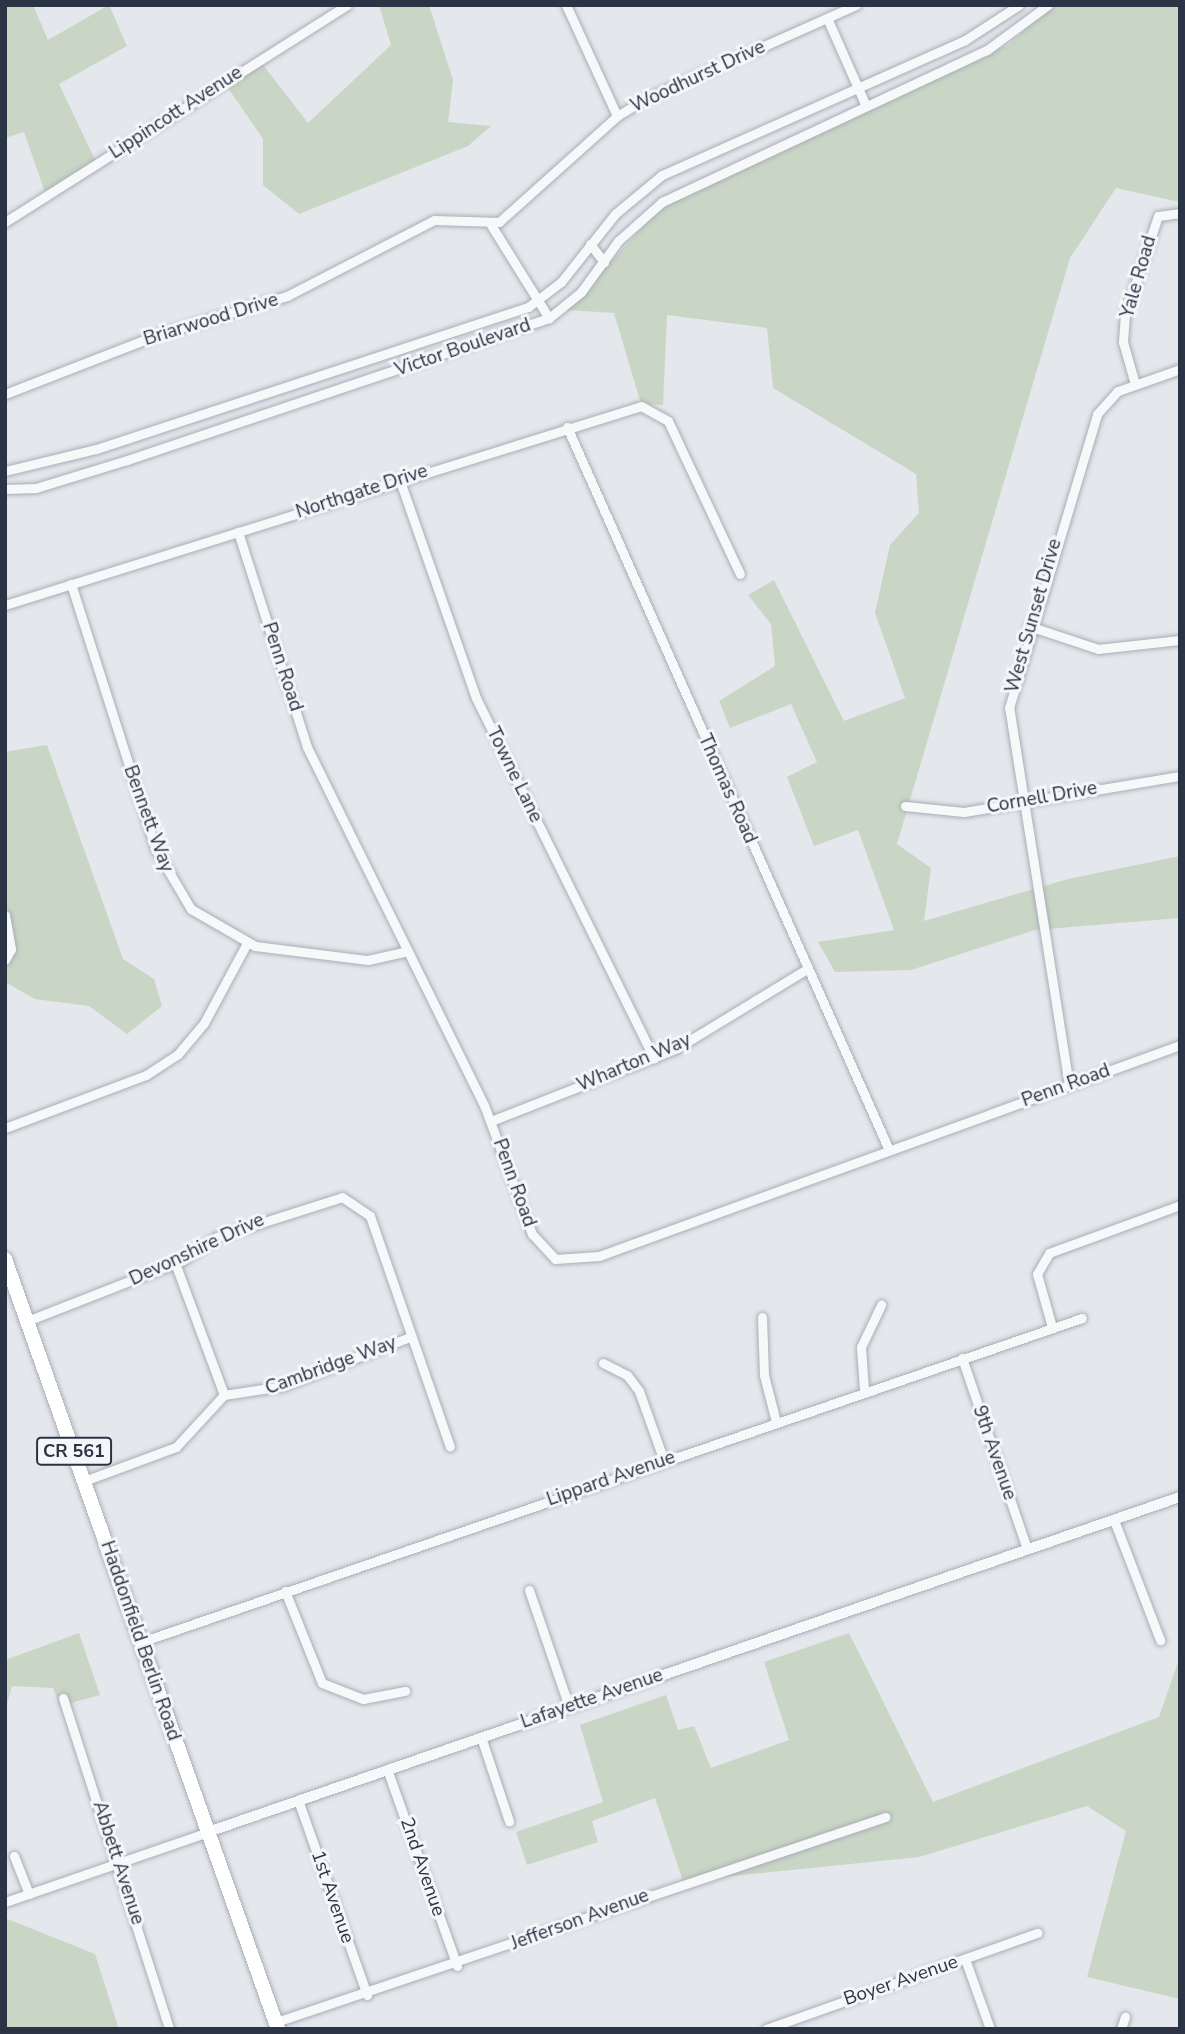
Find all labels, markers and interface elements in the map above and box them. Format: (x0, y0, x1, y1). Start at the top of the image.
street label: Woodhurst Drive (627, 36, 769, 118)
street label: Lippincott Avenue (105, 62, 247, 164)
street label: Yale Road (1116, 233, 1162, 321)
street label: Briarwood Drive (141, 289, 281, 351)
street label: Victor Boulevard (392, 314, 534, 382)
street label: Northgate Drive (293, 460, 431, 524)
street label: West Sunset Drive (1001, 536, 1067, 696)
street label: Penn Road (257, 620, 307, 714)
street label: Towne Lane (481, 724, 547, 826)
street label: Thomas Road (693, 731, 761, 847)
street label: Bennett Way (118, 762, 178, 876)
street label: Cornell Drive (985, 777, 1099, 819)
street label: Wharton Way (574, 1029, 694, 1097)
street label: Penn Road (1019, 1059, 1113, 1113)
street label: Penn Road (487, 1136, 541, 1230)
street label: Devonshire Drive (126, 1209, 268, 1291)
street label: Cambridge Way (262, 1332, 400, 1400)
street label: 9th Avenue (967, 1403, 1021, 1503)
road number: CR 561 (36, 1436, 112, 1466)
street label: Lippard Avenue (544, 1446, 678, 1512)
street label: Haddonfield Berlin Road (95, 1538, 185, 1744)
street label: Lafayette Avenue (518, 1664, 666, 1734)
street label: Abbett Avenue (87, 1798, 149, 1928)
street label: 2nd Avenue (394, 1815, 450, 1919)
street label: 1st Avenue (305, 1848, 359, 1946)
street label: Jefferson Avenue (508, 1884, 652, 1956)
street label: Boyer Avenue (841, 1951, 961, 2011)

